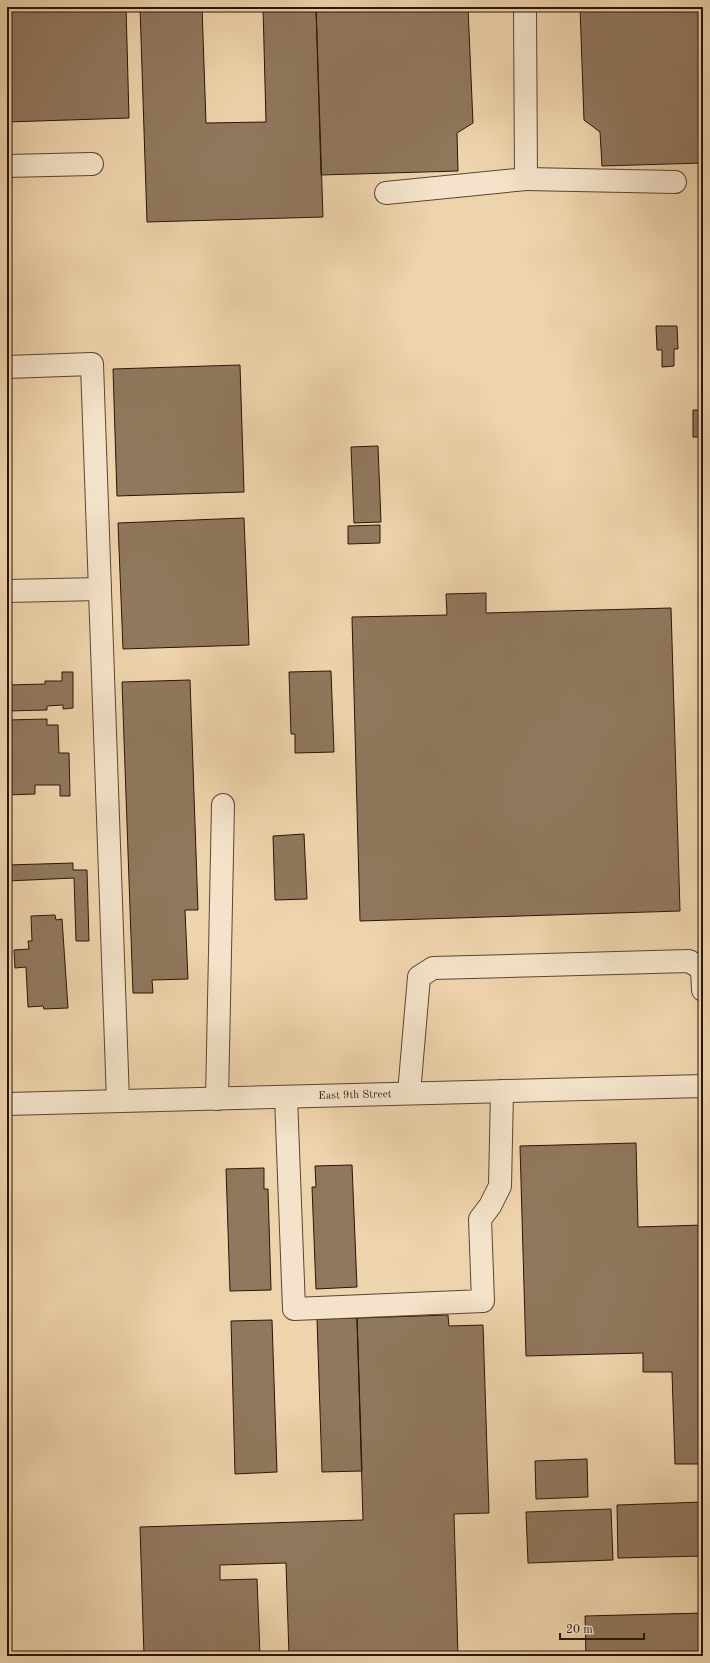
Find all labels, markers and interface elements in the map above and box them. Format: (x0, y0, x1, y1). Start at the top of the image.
street label: East 9th Street (318, 1089, 392, 1101)
scale bar (560, 1615, 644, 1641)
text: 20 m (566, 1624, 593, 1636)

